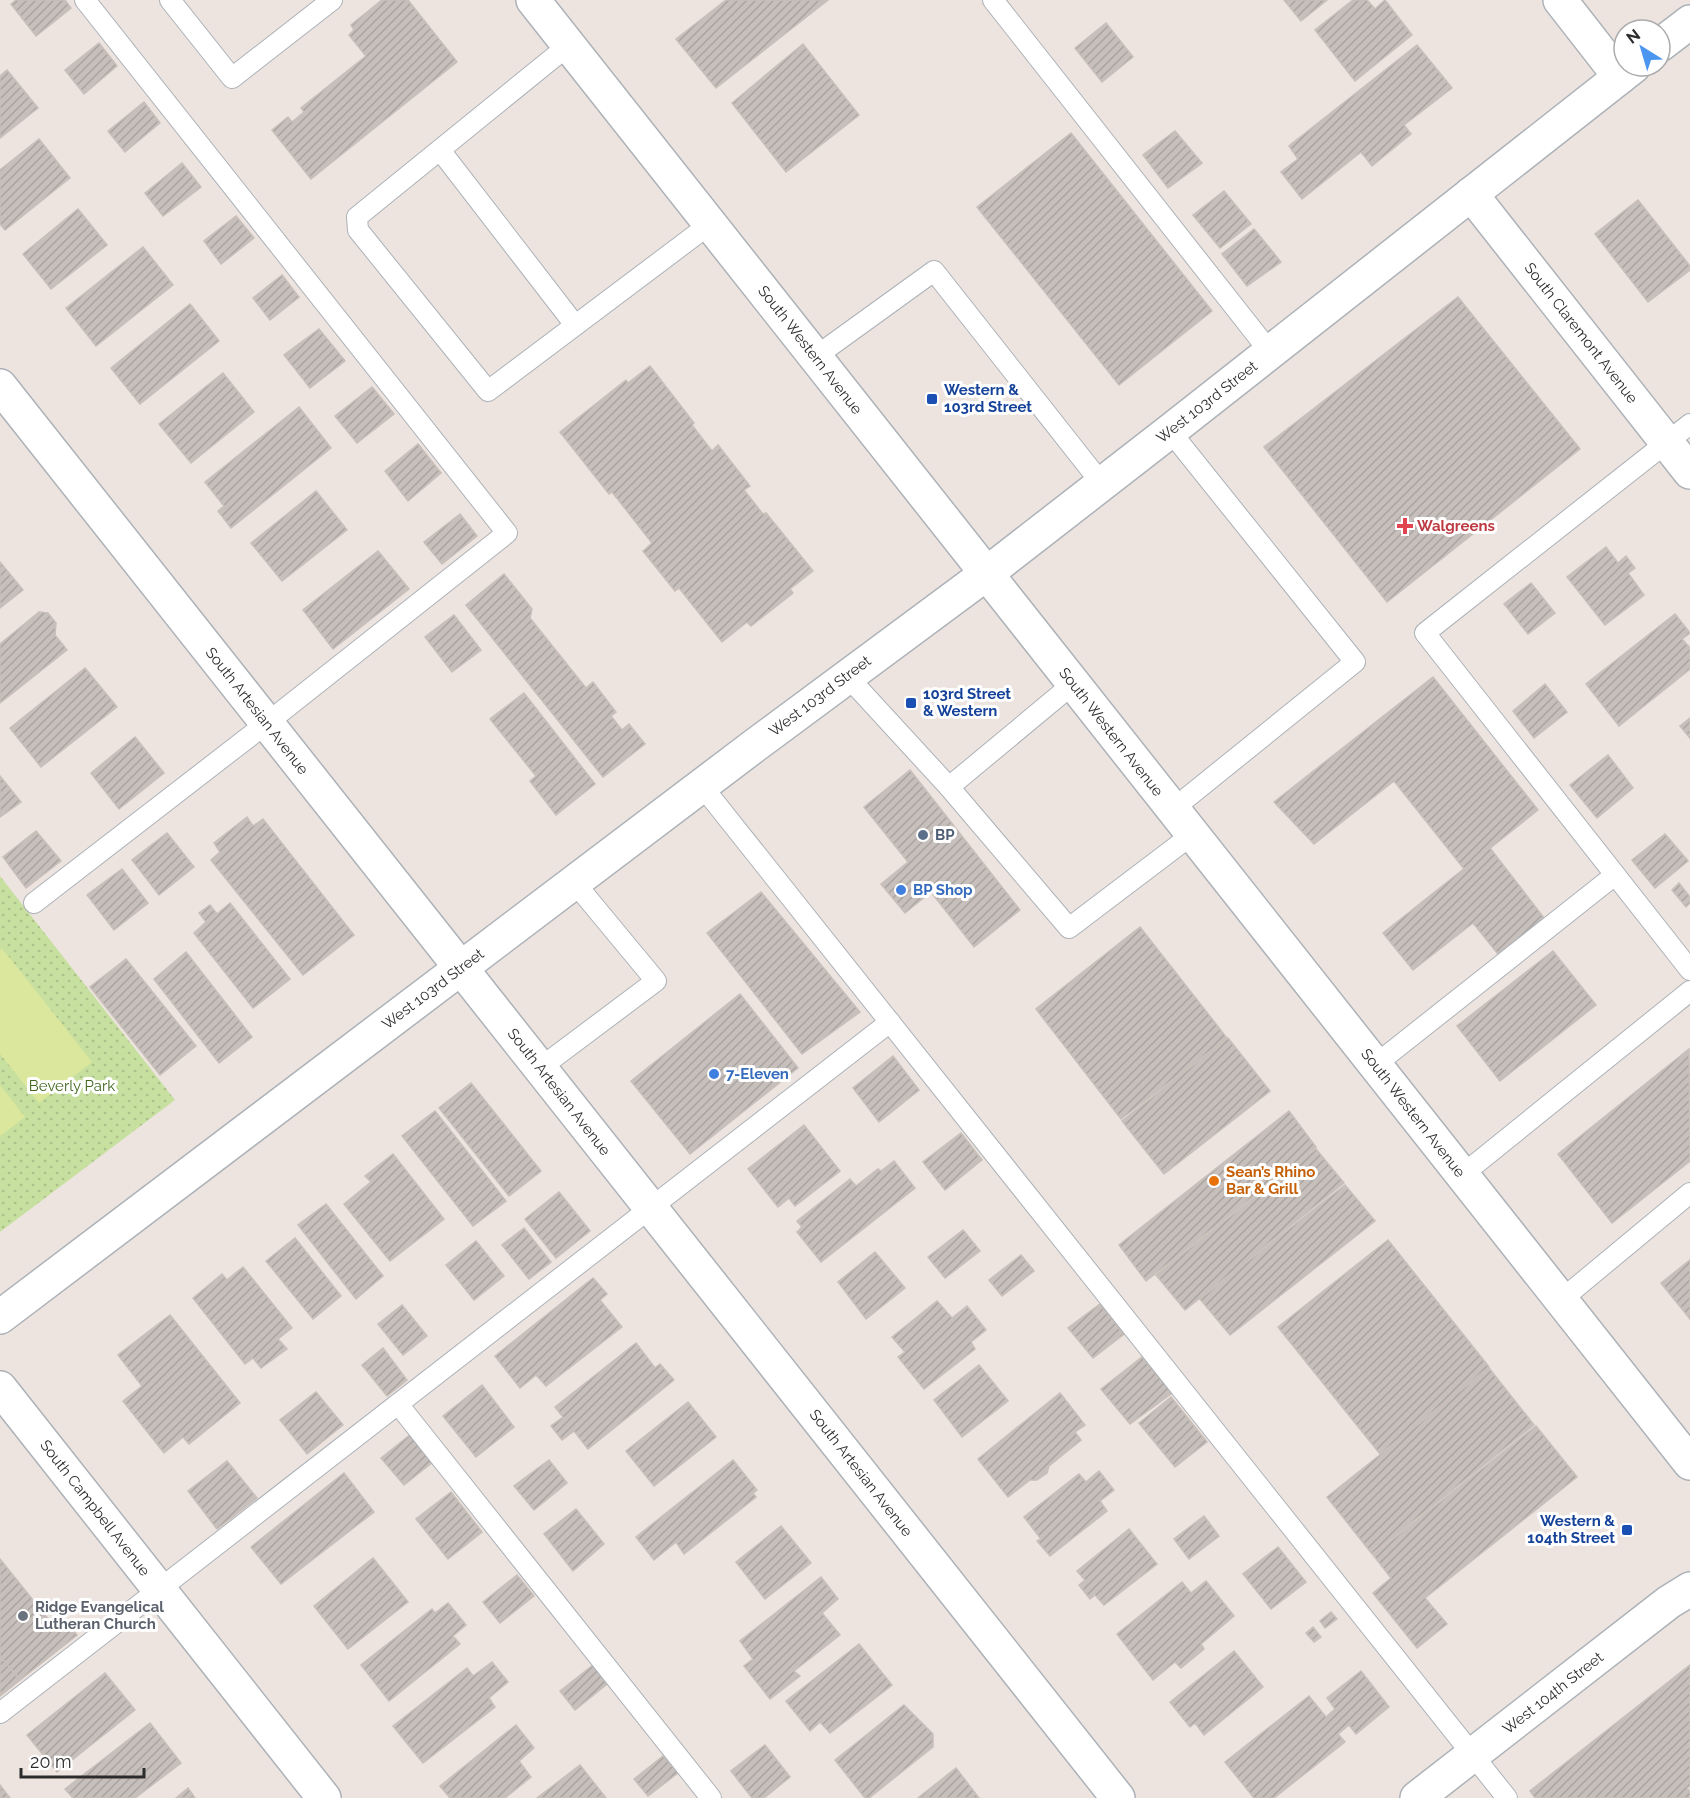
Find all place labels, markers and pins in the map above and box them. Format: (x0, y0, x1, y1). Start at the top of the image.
place label: Western & 103rd Street (944, 381, 1032, 416)
marker: Western & 103rd Street (925, 392, 939, 406)
place label: Walgreens (1417, 517, 1495, 535)
marker: Walgreens (1398, 519, 1412, 533)
place label: 103rd Street & Western (923, 685, 1011, 720)
marker: 103rd Street & Western (904, 696, 918, 710)
place label: BP (935, 826, 955, 844)
marker: BP (916, 828, 930, 842)
place label: BP Shop (913, 881, 973, 899)
marker: BP Shop (894, 883, 908, 897)
place label: 7-Eleven (726, 1065, 789, 1083)
marker: 7-Eleven (707, 1067, 721, 1081)
place label: Sean’s Rhino Bar & Grill (1226, 1163, 1315, 1198)
marker: Sean’s Rhino Bar & Grill (1207, 1174, 1221, 1188)
place label: Western & 104th Street (1527, 1512, 1615, 1547)
marker: Western & 104th Street (1620, 1523, 1634, 1537)
place label: Ridge Evangelical Lutheran Church (35, 1598, 164, 1633)
marker: Ridge Evangelical Lutheran Church (16, 1609, 30, 1623)

